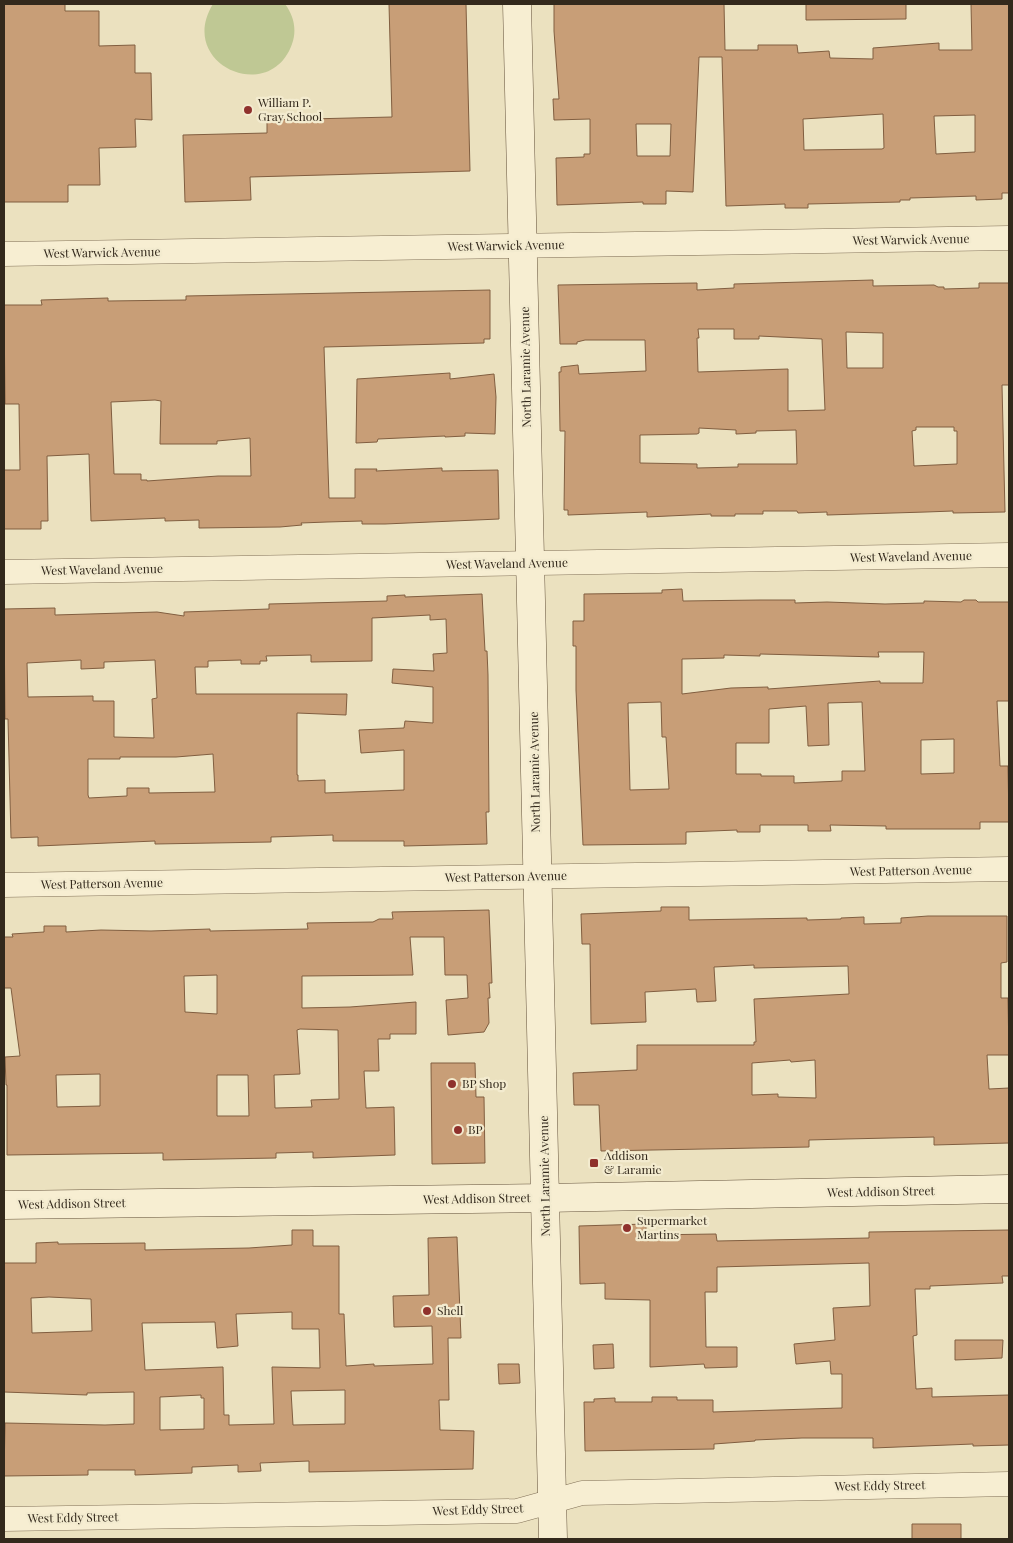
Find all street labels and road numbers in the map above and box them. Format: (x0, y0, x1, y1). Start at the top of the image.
street label: West Warwick Avenue (851, 230, 970, 248)
street label: West Warwick Avenue (446, 236, 565, 254)
street label: West Warwick Avenue (42, 243, 161, 261)
street label: North Laramie Avenue (516, 306, 534, 428)
street label: West Waveland Avenue (849, 547, 972, 565)
street label: West Waveland Avenue (445, 554, 568, 572)
street label: West Waveland Avenue (40, 560, 163, 578)
street label: North Laramie Avenue (525, 711, 543, 833)
street label: West Patterson Avenue (849, 861, 972, 879)
street label: West Patterson Avenue (444, 867, 567, 885)
street label: West Patterson Avenue (40, 874, 163, 892)
street label: North Laramie Avenue (535, 1115, 553, 1237)
street label: West Addison Street (826, 1182, 936, 1200)
street label: West Addison Street (422, 1189, 532, 1207)
street label: West Addison Street (17, 1194, 127, 1212)
street label: West Eddy Street (833, 1476, 926, 1494)
street label: West Eddy Street (431, 1499, 524, 1519)
street label: West Eddy Street (26, 1508, 119, 1526)

